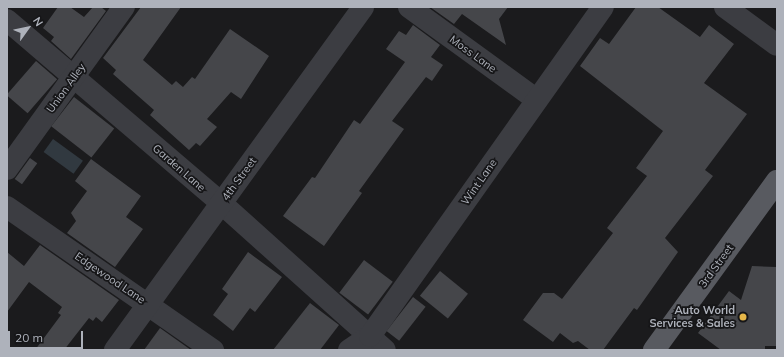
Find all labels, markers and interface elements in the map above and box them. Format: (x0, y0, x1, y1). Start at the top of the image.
north arrow (8, 8, 48, 48)
text: N (30, 14, 46, 29)
street label: Moss Lane (447, 33, 499, 75)
street label: Union Alley (44, 61, 88, 115)
street label: Garden Lane (150, 142, 208, 194)
street label: 4th Street (219, 155, 259, 203)
street label: Wint Lane (458, 156, 500, 208)
street label: 3rd Street (696, 242, 736, 290)
street label: Edgewood Lane (72, 250, 148, 306)
place label: Auto World Services & Sales (649, 304, 735, 330)
marker: Auto World Services & Sales (738, 312, 748, 322)
scale bar (10, 323, 85, 349)
text: 20 m (15, 330, 43, 345)

